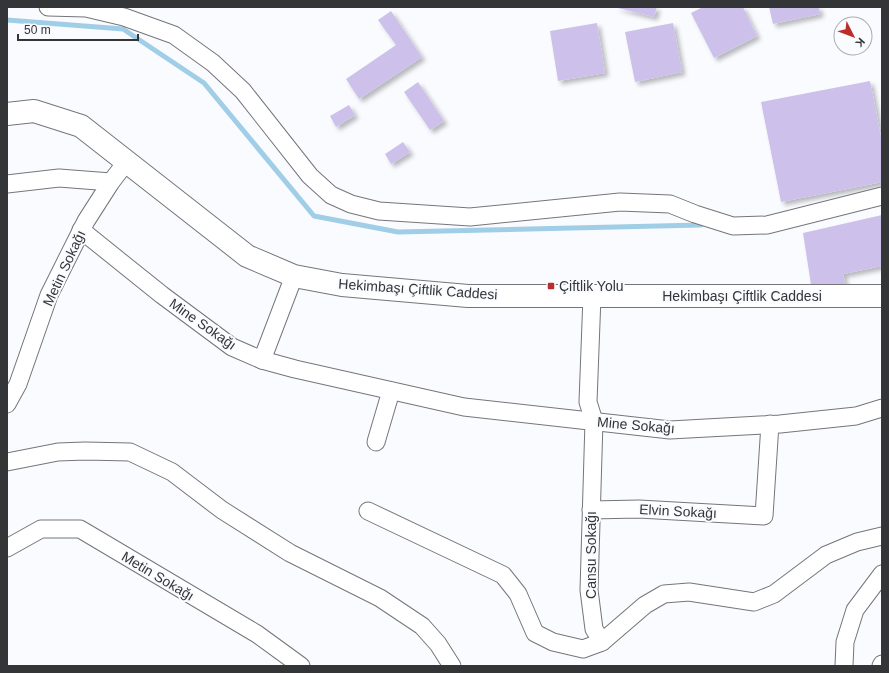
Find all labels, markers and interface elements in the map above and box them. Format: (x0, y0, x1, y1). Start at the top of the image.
scale bar (18, 16, 138, 42)
north arrow (833, 16, 873, 56)
text: 50 m (24, 23, 51, 37)
text: K (853, 36, 868, 50)
street label: Metin Sokağı (39, 228, 89, 308)
street label: Hekimbaşı Çiftlik Caddesi (338, 275, 498, 303)
place label: Çiftlik Yolu (559, 278, 624, 294)
marker: Çiftlik Yolu (546, 281, 556, 291)
street label: Hekimbaşı Çiftlik Caddesi (662, 288, 822, 304)
street label: Mine Sokağı (167, 295, 239, 353)
street label: Mine Sokağı (597, 414, 675, 436)
street label: Elvin Sokağı (639, 501, 717, 521)
street label: Cansu Sokağı (583, 511, 599, 599)
street label: Metin Sokağı (119, 548, 197, 604)

